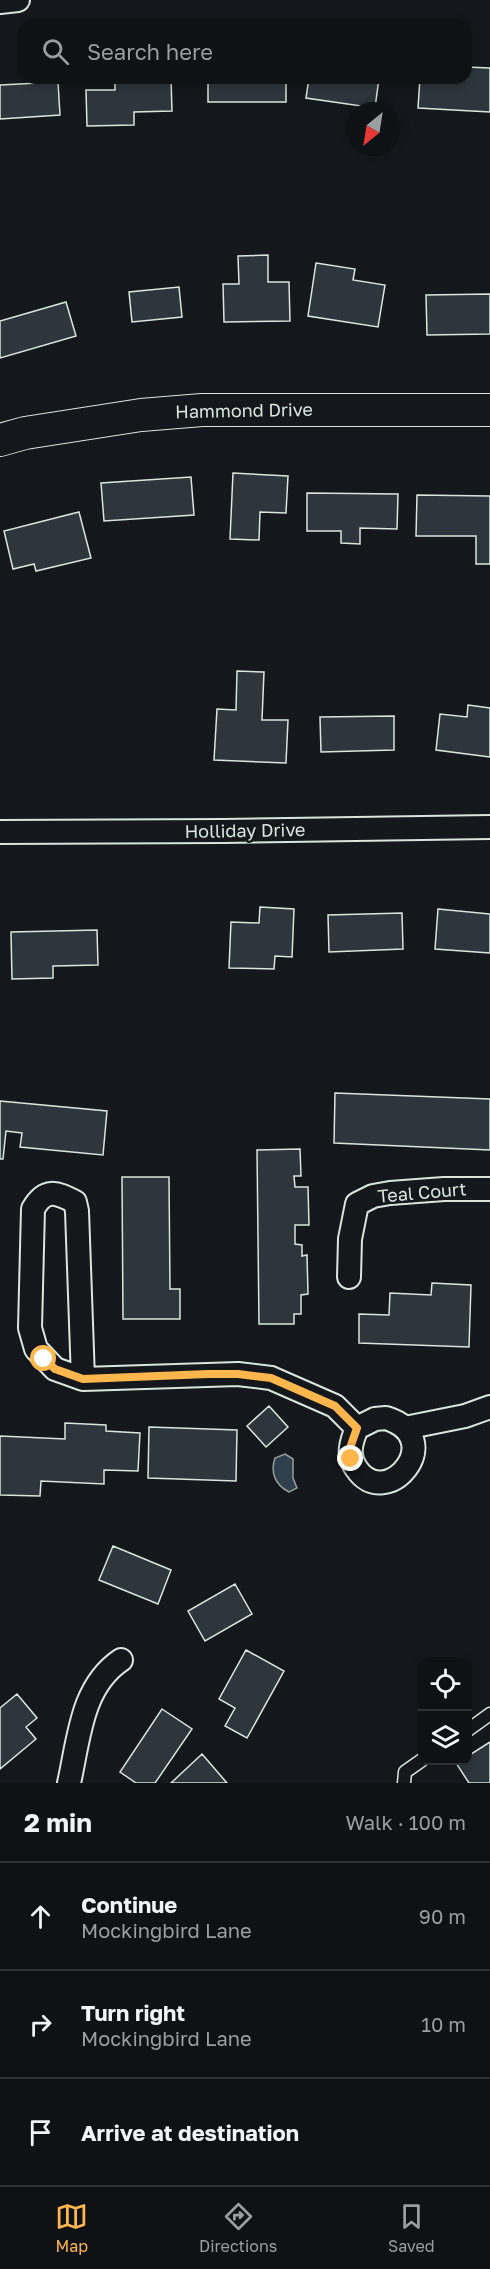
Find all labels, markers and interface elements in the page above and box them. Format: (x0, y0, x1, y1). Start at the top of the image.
search box (18, 18, 472, 84)
icon: search (39, 35, 72, 68)
text: Search here (87, 38, 213, 65)
north arrow (346, 102, 400, 156)
street label: Hammond Drive (175, 398, 313, 422)
street label: Holliday Drive (184, 818, 306, 842)
street label: Teal Court (377, 1177, 467, 1207)
route start (30, 1345, 56, 1371)
route end (337, 1445, 363, 1471)
map controls (418, 1657, 472, 1765)
button: locate (418, 1657, 472, 1711)
button: layers (418, 1711, 472, 1765)
text: 2 min (24, 1807, 92, 1838)
text: Walk · 100 m (345, 1810, 466, 1834)
text: Continue (81, 1891, 177, 1918)
icon: ahead (24, 1900, 57, 1933)
text: 90 m (419, 1904, 466, 1928)
text: Mockingbird Lane (81, 1918, 252, 1942)
text: Turn right (81, 1999, 185, 2026)
icon: right (24, 2008, 57, 2041)
text: 10 m (421, 2012, 466, 2036)
text: Mockingbird Lane (81, 2026, 252, 2050)
icon: arrive (24, 2116, 57, 2149)
text: Arrive at destination (81, 2119, 299, 2146)
tab: Map (55, 2200, 88, 2256)
tab: Directions (199, 2200, 277, 2256)
tab: Saved (388, 2200, 435, 2256)

